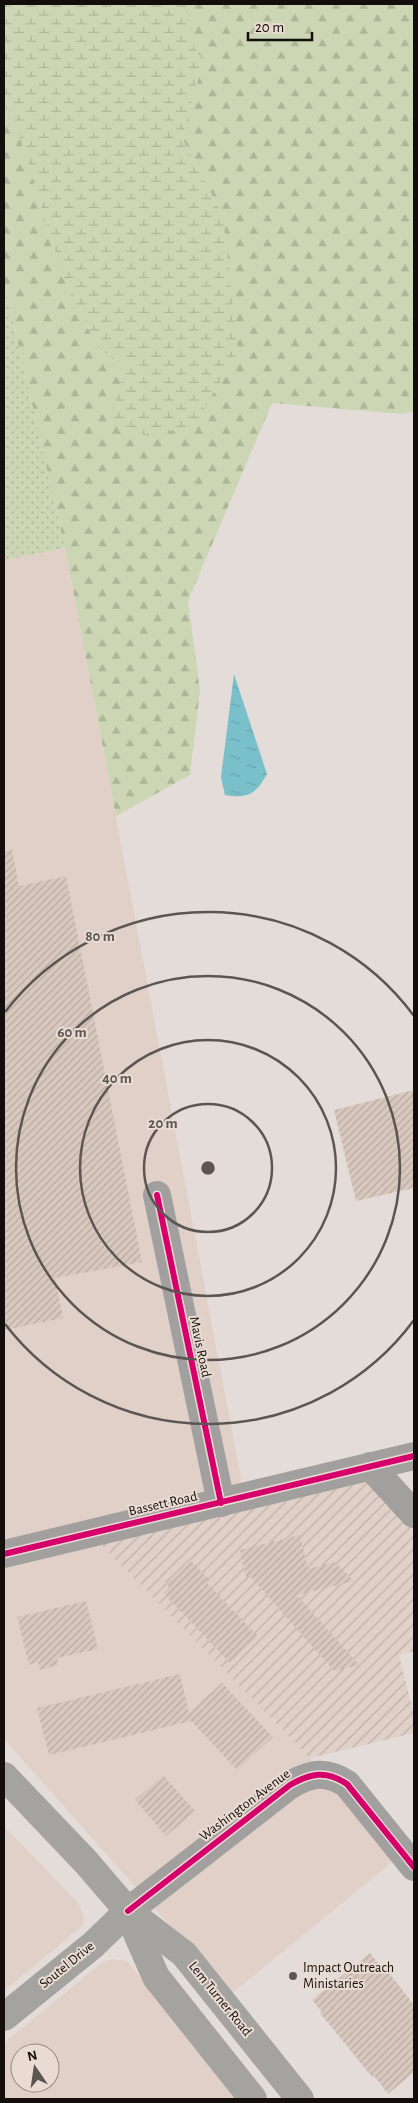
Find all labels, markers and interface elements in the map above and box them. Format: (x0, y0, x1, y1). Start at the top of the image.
scale bar (248, 10, 312, 42)
text: 20 m (255, 20, 284, 35)
text: 80 m (85, 929, 115, 944)
text: 60 m (57, 1025, 87, 1040)
text: 40 m (102, 1071, 132, 1086)
text: 20 m (148, 1116, 178, 1131)
centre of rings (199, 1159, 217, 1177)
street label: Mavis Road (187, 1315, 213, 1379)
street label: Bassett Road (127, 1489, 199, 1519)
street label: Washington Avenue (197, 1766, 293, 1844)
street label: Soutel Drive (37, 1939, 97, 1991)
street label: Lem Turner Road (186, 1959, 254, 2039)
place label: Impact Outreach Ministaries (303, 1961, 394, 1991)
marker: Impact Outreach Ministaries (287, 1970, 299, 1982)
north arrow (10, 2043, 60, 2093)
text: N (26, 2048, 39, 2064)

